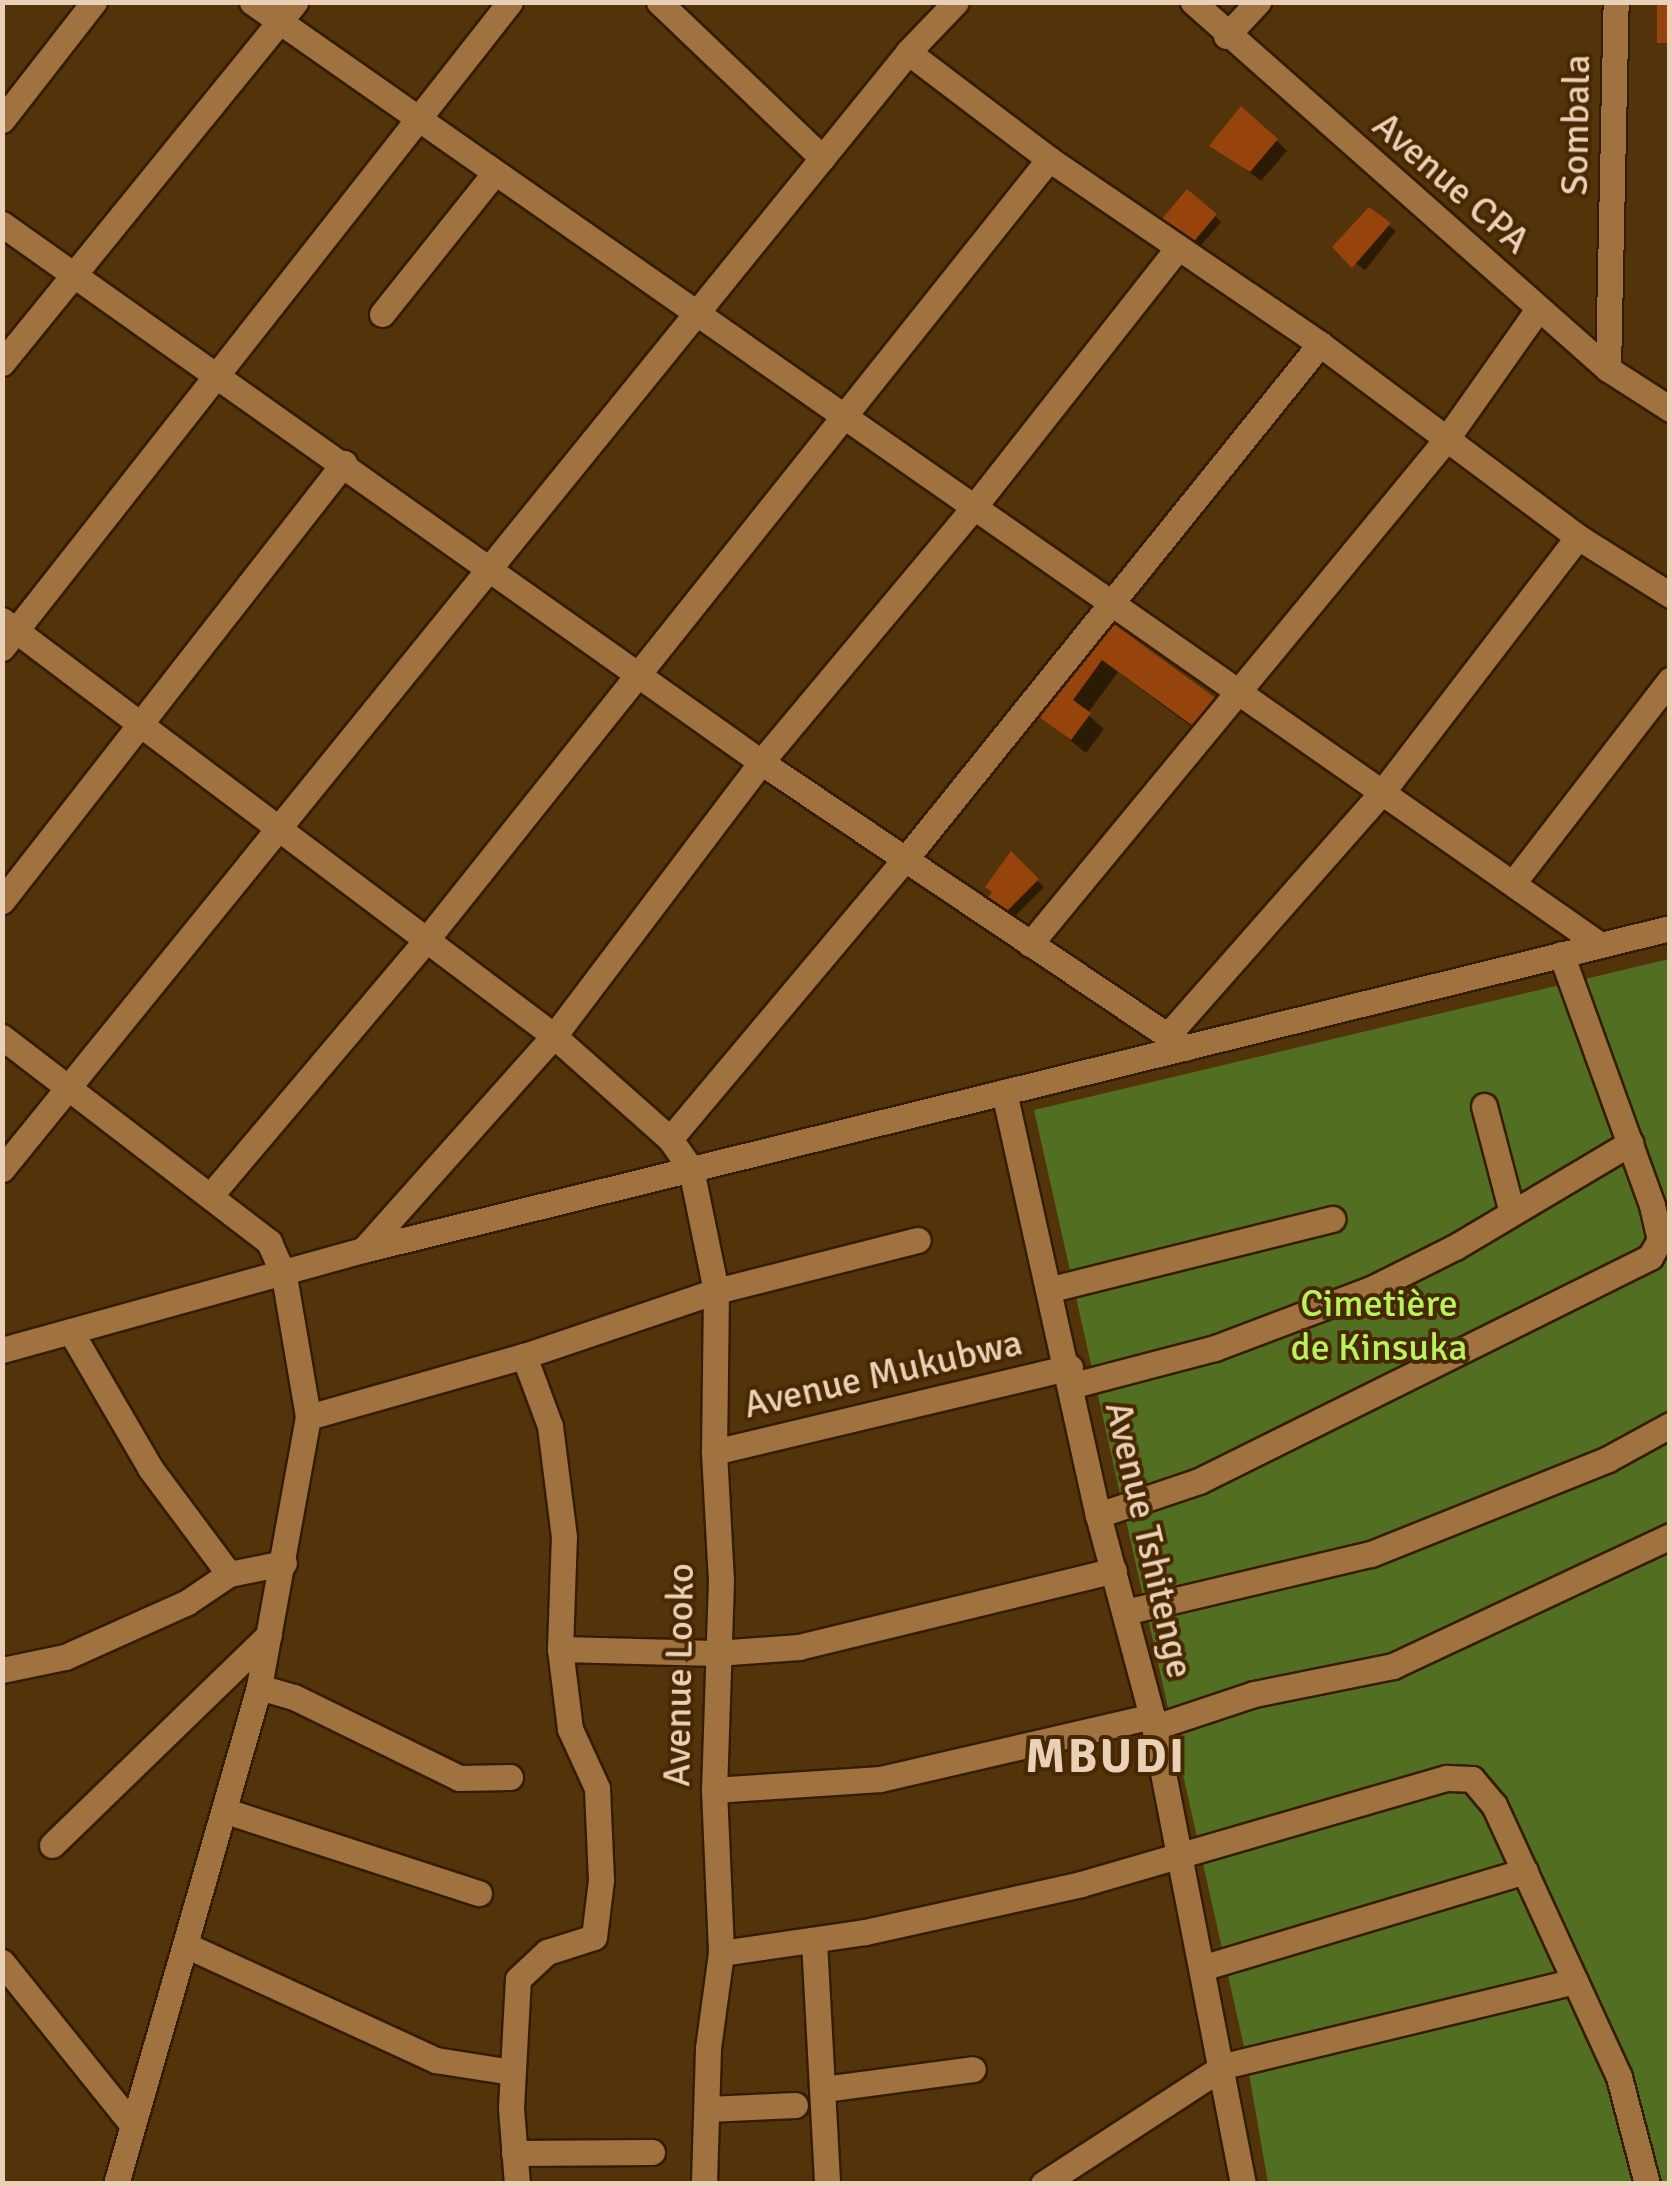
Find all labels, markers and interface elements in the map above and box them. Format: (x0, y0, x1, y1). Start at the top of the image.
street label: Sombala (1552, 54, 1600, 196)
street label: Avenue CPA (1363, 103, 1539, 263)
park label: Cimetière de Kinsuka (1291, 1281, 1467, 1370)
street label: Avenue Mukubwa (739, 1320, 1027, 1428)
street label: Avenue Tshitenge (1095, 1397, 1203, 1683)
street label: Avenue Looko (654, 1563, 704, 1787)
district label: MBUDI (1025, 1728, 1187, 1786)

